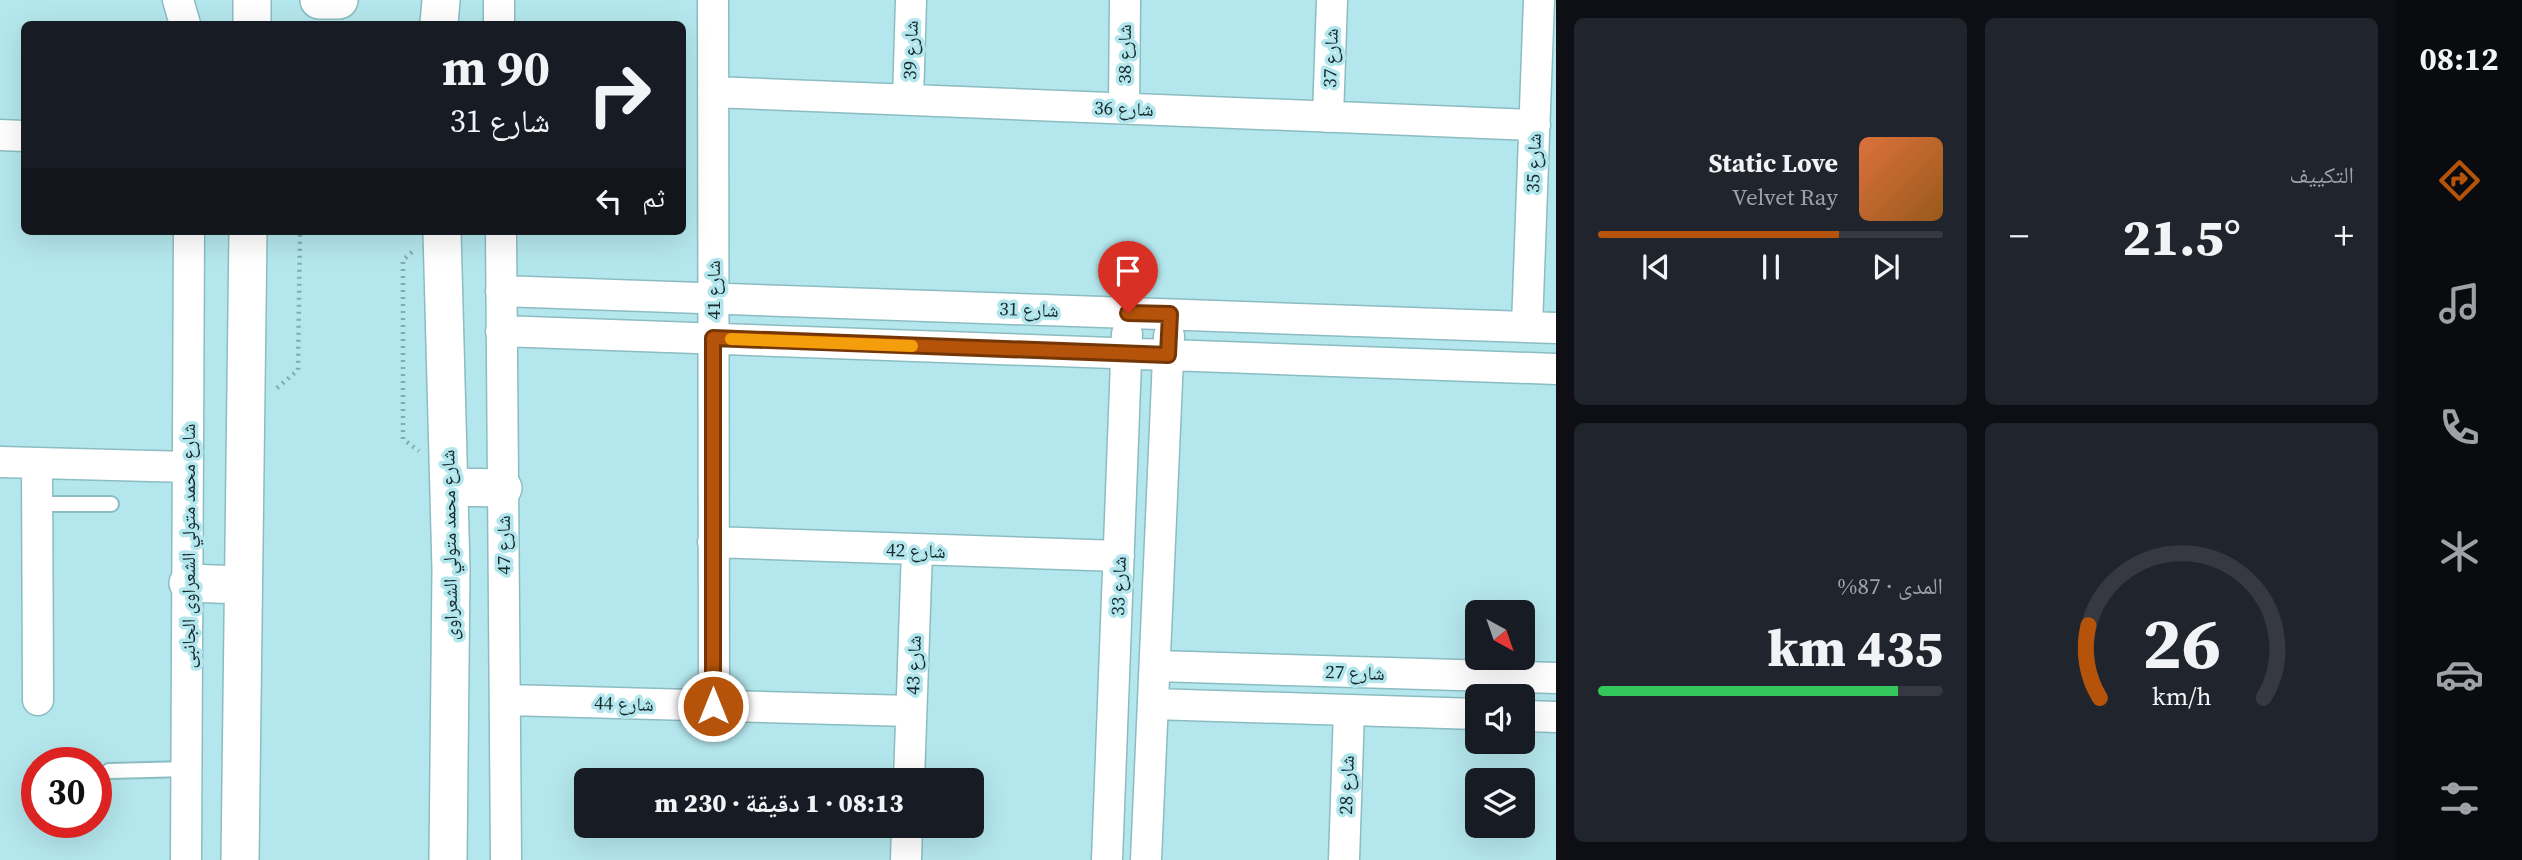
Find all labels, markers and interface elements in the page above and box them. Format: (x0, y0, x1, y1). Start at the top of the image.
street label: شارع 39 (896, 20, 924, 80)
street label: شارع 38 (1111, 24, 1137, 84)
street label: شارع 37 (1316, 28, 1344, 88)
text: 90 m (442, 34, 550, 101)
text: 08:12 (2420, 37, 2499, 81)
icon: right (574, 49, 665, 140)
street label: شارع 36 (1094, 94, 1154, 122)
text: شارع 31 (450, 99, 550, 143)
street label: شارع 35 (1519, 133, 1547, 193)
text: Static Love (1709, 145, 1838, 181)
icon: directions (2435, 156, 2484, 205)
text: التكييف (2289, 159, 2354, 191)
text: ثم (642, 180, 665, 216)
text: Velvet Ray (1732, 181, 1838, 213)
icon: left (590, 182, 628, 220)
text: 21.5° (2122, 201, 2241, 272)
text: − (2009, 210, 2029, 262)
text: + (2334, 210, 2354, 262)
pin (1098, 241, 1158, 313)
icon: previous (1637, 248, 1675, 286)
icon: pause (1752, 248, 1790, 286)
icon: next (1867, 248, 1905, 286)
icon: arrive (1109, 252, 1147, 290)
street label: شارع 41 (700, 260, 726, 320)
icon: music (2435, 279, 2484, 328)
street label: شارع 31 (999, 295, 1059, 323)
icon: phone (2435, 403, 2484, 452)
street label: شارع محمد متولي الشعراوى الجانبى (175, 423, 204, 669)
street label: شارع محمد متولي الشعراوى (434, 449, 466, 641)
street label: شارع 47 (490, 515, 516, 575)
icon: climate (2435, 527, 2484, 576)
street label: شارع 42 (886, 536, 946, 564)
street label: شارع 33 (1104, 556, 1132, 616)
text: المدى · 87% (1837, 570, 1943, 602)
text: 26 (2142, 594, 2221, 693)
north arrow (1465, 600, 1535, 670)
map controls (1465, 600, 1535, 838)
text: 435 km (1767, 612, 1943, 683)
street label: شارع 43 (899, 635, 927, 695)
icon: car (2435, 650, 2484, 699)
street label: شارع 27 (1325, 658, 1385, 686)
position arrow (676, 669, 750, 743)
text: km/h (2152, 679, 2211, 713)
button: sound (1465, 684, 1535, 754)
street label: شارع 44 (594, 689, 654, 717)
speed limit sign: 30 (21, 747, 112, 838)
street label: شارع 28 (1332, 755, 1360, 815)
button: layers (1465, 768, 1535, 838)
icon: filters (2435, 774, 2484, 823)
text: 08:13 · 1 دقيقة · 230 m (654, 785, 904, 821)

